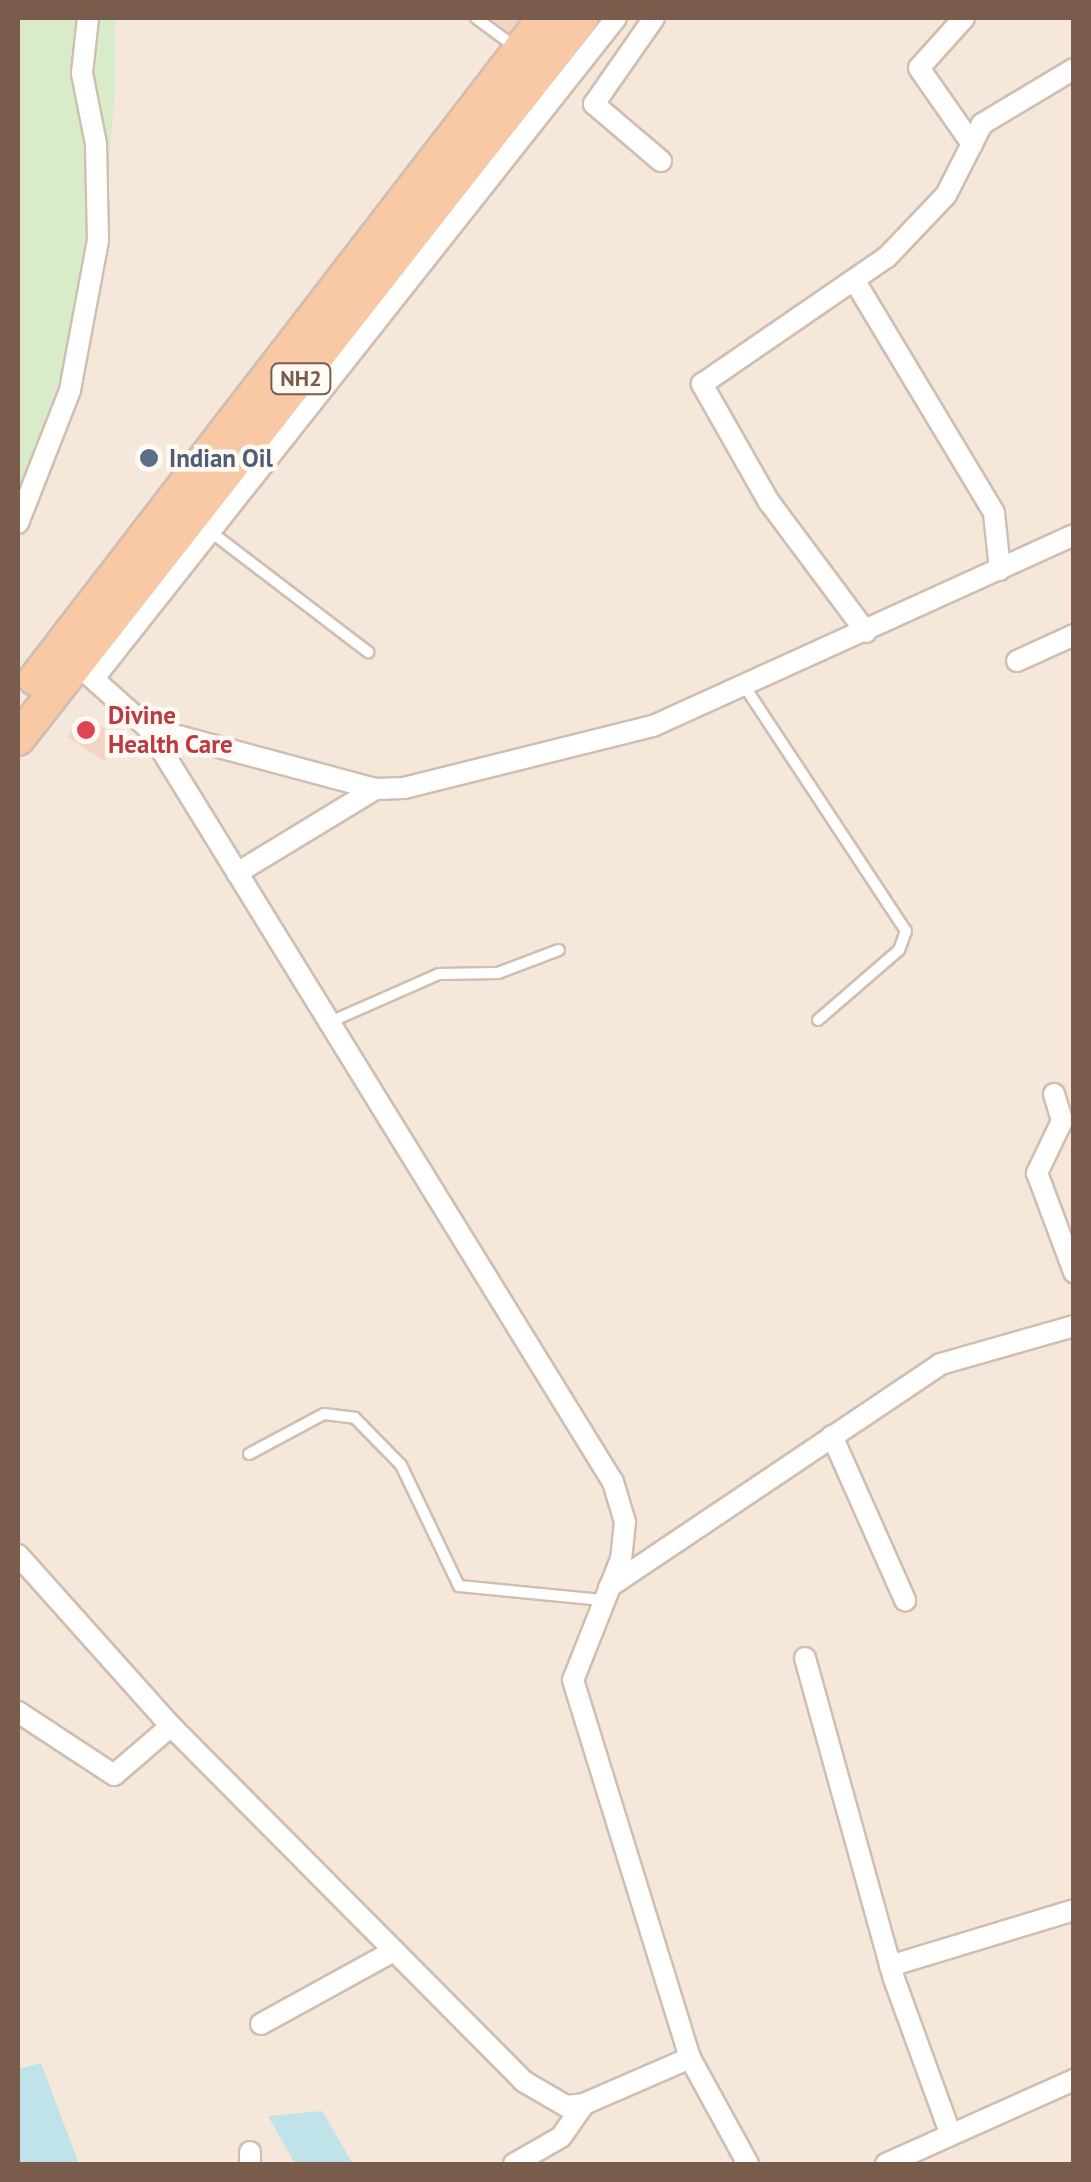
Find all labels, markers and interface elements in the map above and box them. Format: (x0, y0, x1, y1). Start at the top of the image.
road number: NH2 (268, 362, 334, 396)
place label: Indian Oil (169, 443, 273, 473)
marker: Indian Oil (138, 447, 160, 469)
place label: Divine Health Care (108, 701, 233, 760)
marker: Divine Health Care (73, 717, 99, 743)

